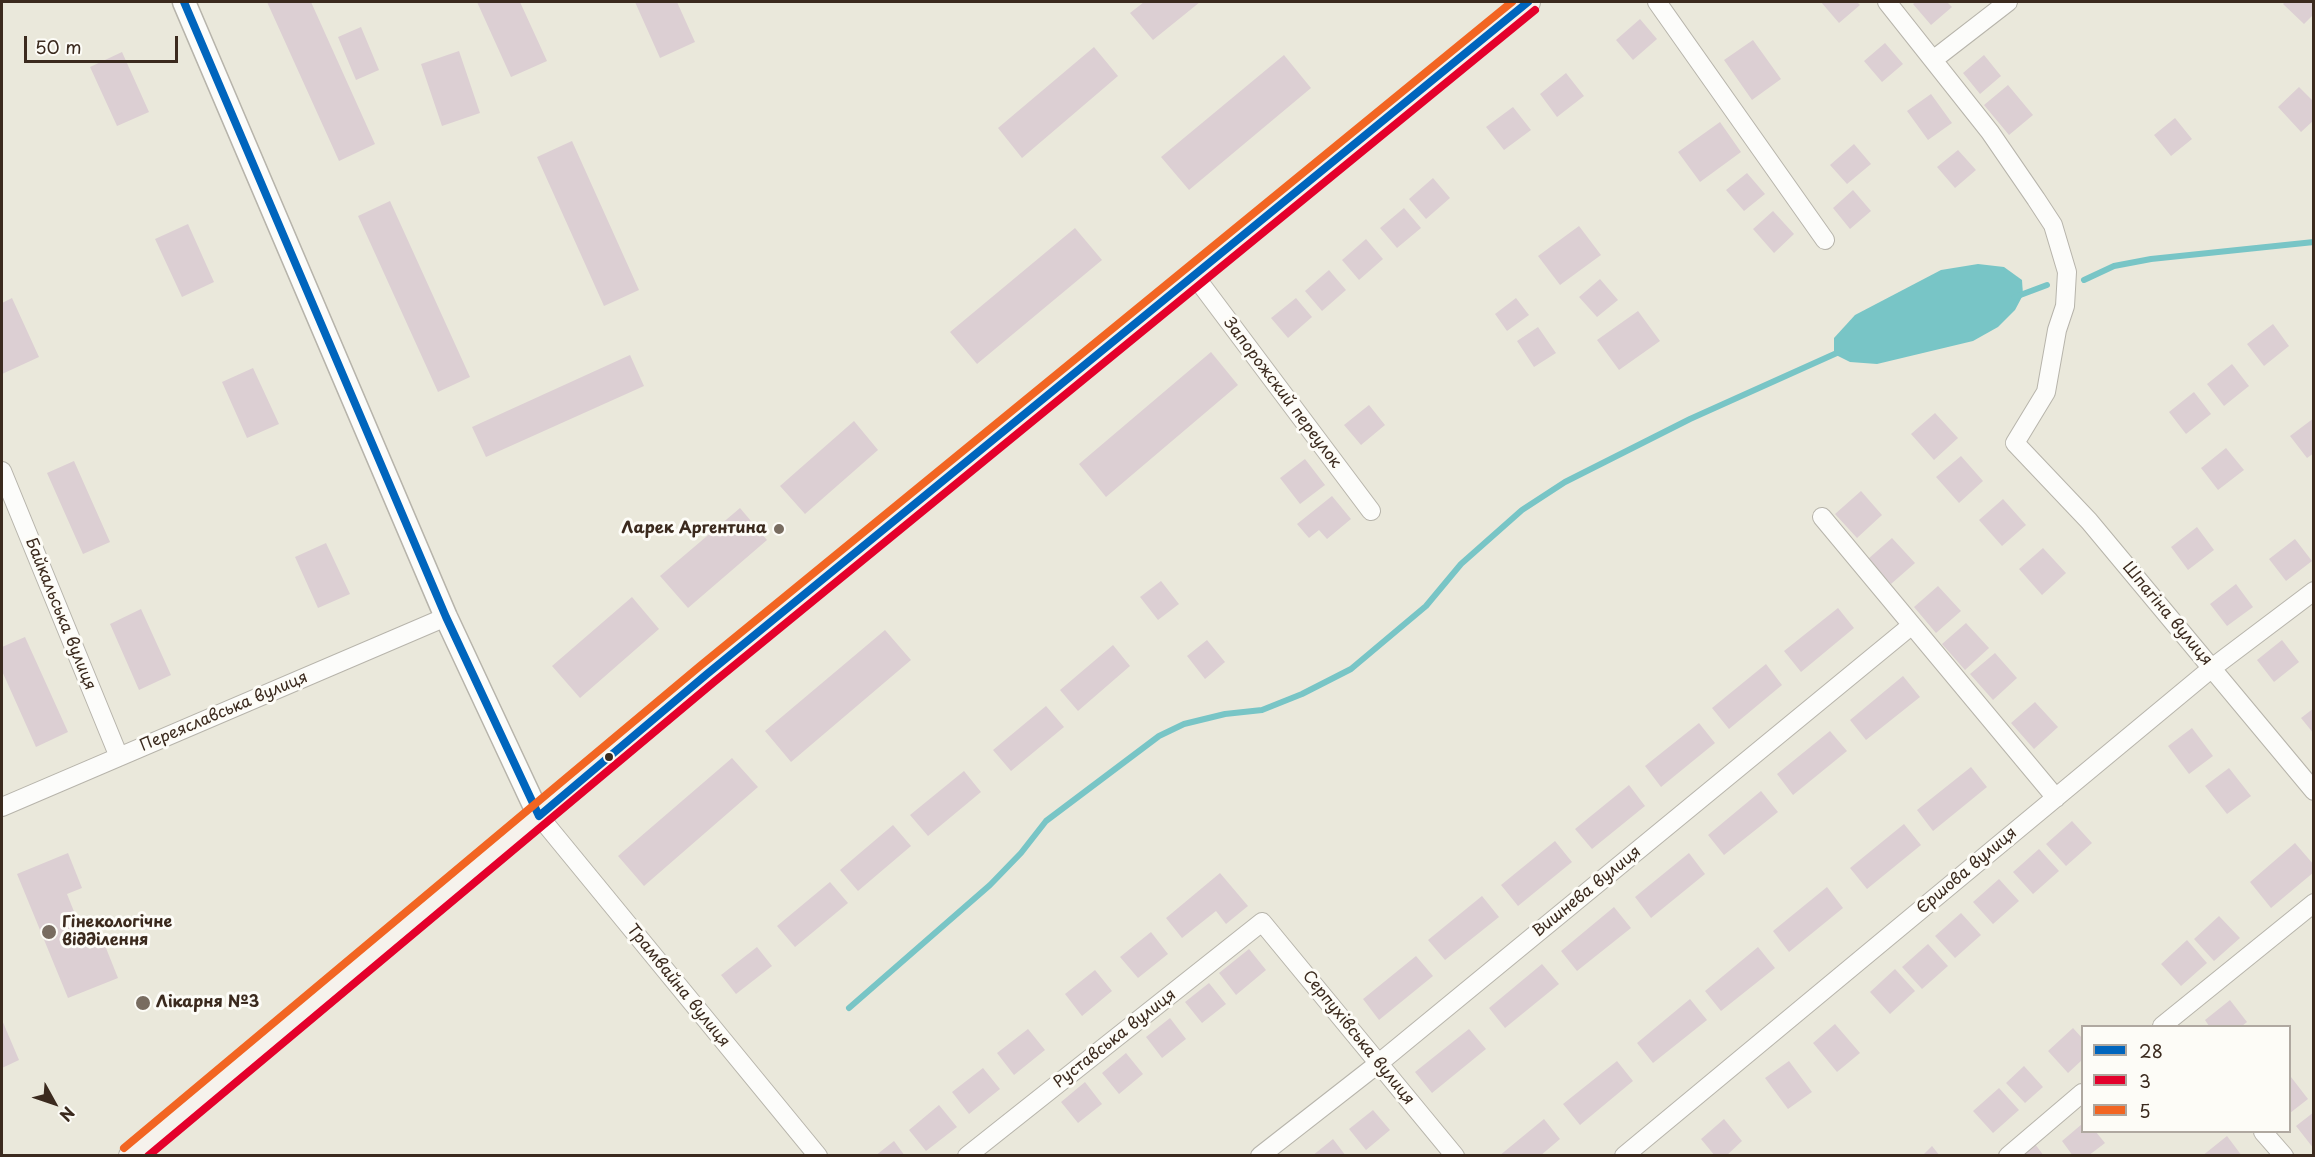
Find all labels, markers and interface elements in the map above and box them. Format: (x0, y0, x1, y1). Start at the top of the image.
scale bar (27, 24, 182, 62)
text: 50 m (35, 33, 82, 60)
street label: Запорожский переулок (1219, 314, 1345, 472)
place label: Ларек Аргентина (622, 519, 767, 539)
marker: Ларек Аргентина (772, 522, 786, 536)
street label: Байкальська вулиця (21, 535, 99, 693)
street label: Шпагіна вулиця (2118, 558, 2216, 670)
street label: Переяславська вулиця (137, 668, 311, 756)
unlabelled marker (603, 751, 615, 763)
street label: Єршова вулиця (1913, 824, 2021, 918)
street label: Вишнева вулиця (1529, 843, 1645, 941)
place label: Гінекологічне відділення (62, 913, 172, 951)
street label: Трамвайна вулиця (623, 921, 733, 1051)
marker: Гінекологічне відділення (40, 923, 58, 941)
street label: Серпухівська вулиця (1298, 967, 1418, 1109)
street label: Руставська вулиця (1050, 985, 1180, 1093)
place label: Лікарня №3 (156, 993, 259, 1013)
marker: Лікарня №3 (134, 994, 152, 1012)
legend (2081, 1025, 2291, 1133)
text: 28 (2139, 1037, 2163, 1064)
text: 3 (2139, 1067, 2151, 1094)
north arrow (24, 1073, 84, 1133)
text: 5 (2139, 1097, 2151, 1124)
text: N (55, 1102, 81, 1127)

